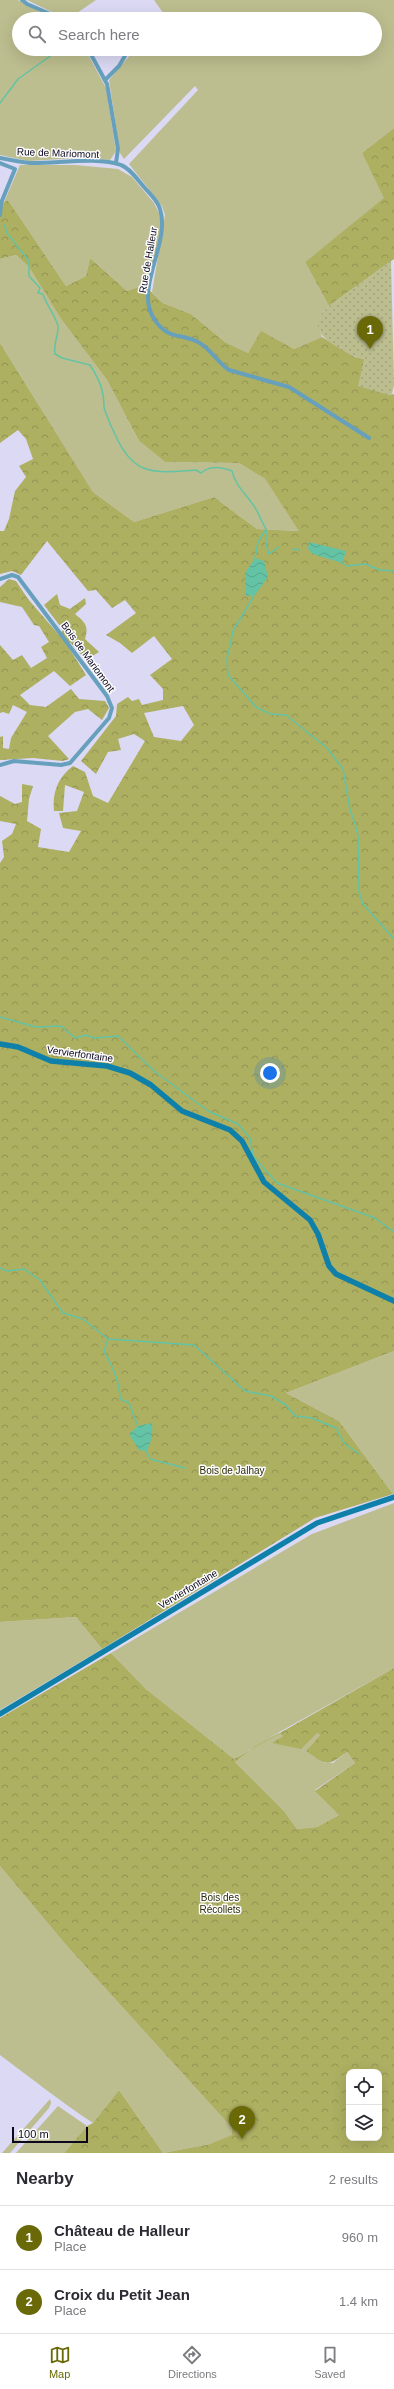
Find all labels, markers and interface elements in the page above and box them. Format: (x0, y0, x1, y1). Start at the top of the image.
search box (12, 12, 382, 56)
icon: search (26, 23, 48, 45)
text: Search here (58, 26, 140, 43)
street label: Rue de Mariomont (17, 146, 100, 160)
street label: Rue de Halleur (137, 226, 159, 294)
pin: 1 (357, 316, 383, 349)
street label: Bois de Mariomont (59, 620, 117, 694)
street label: Vervierfontaine (46, 1044, 114, 1064)
your location (260, 1063, 280, 1083)
park label: Bois de Jalhay (199, 1465, 265, 1476)
street label: Vervierfontaine (157, 1567, 220, 1611)
park label: Bois des Récollets (199, 1892, 241, 1915)
map controls (346, 2069, 382, 2141)
button: locate (346, 2069, 382, 2105)
button: layers (346, 2105, 382, 2141)
pin: 2 (229, 2106, 255, 2139)
scale bar (12, 2125, 88, 2144)
text: 100 m (18, 2128, 49, 2140)
text: Nearby (16, 2169, 74, 2188)
text: 2 results (329, 2172, 378, 2187)
text: Château de Halleur (54, 2222, 190, 2239)
text: 1 (25, 2230, 33, 2245)
text: 960 m (342, 2230, 378, 2245)
text: Place (54, 2239, 87, 2254)
text: Croix du Petit Jean (54, 2286, 190, 2303)
text: 2 (25, 2294, 33, 2309)
text: 1.4 km (339, 2294, 378, 2309)
text: Place (54, 2303, 87, 2318)
tab: Map (49, 2344, 71, 2380)
tab: Directions (168, 2344, 217, 2380)
tab: Saved (314, 2344, 345, 2380)

